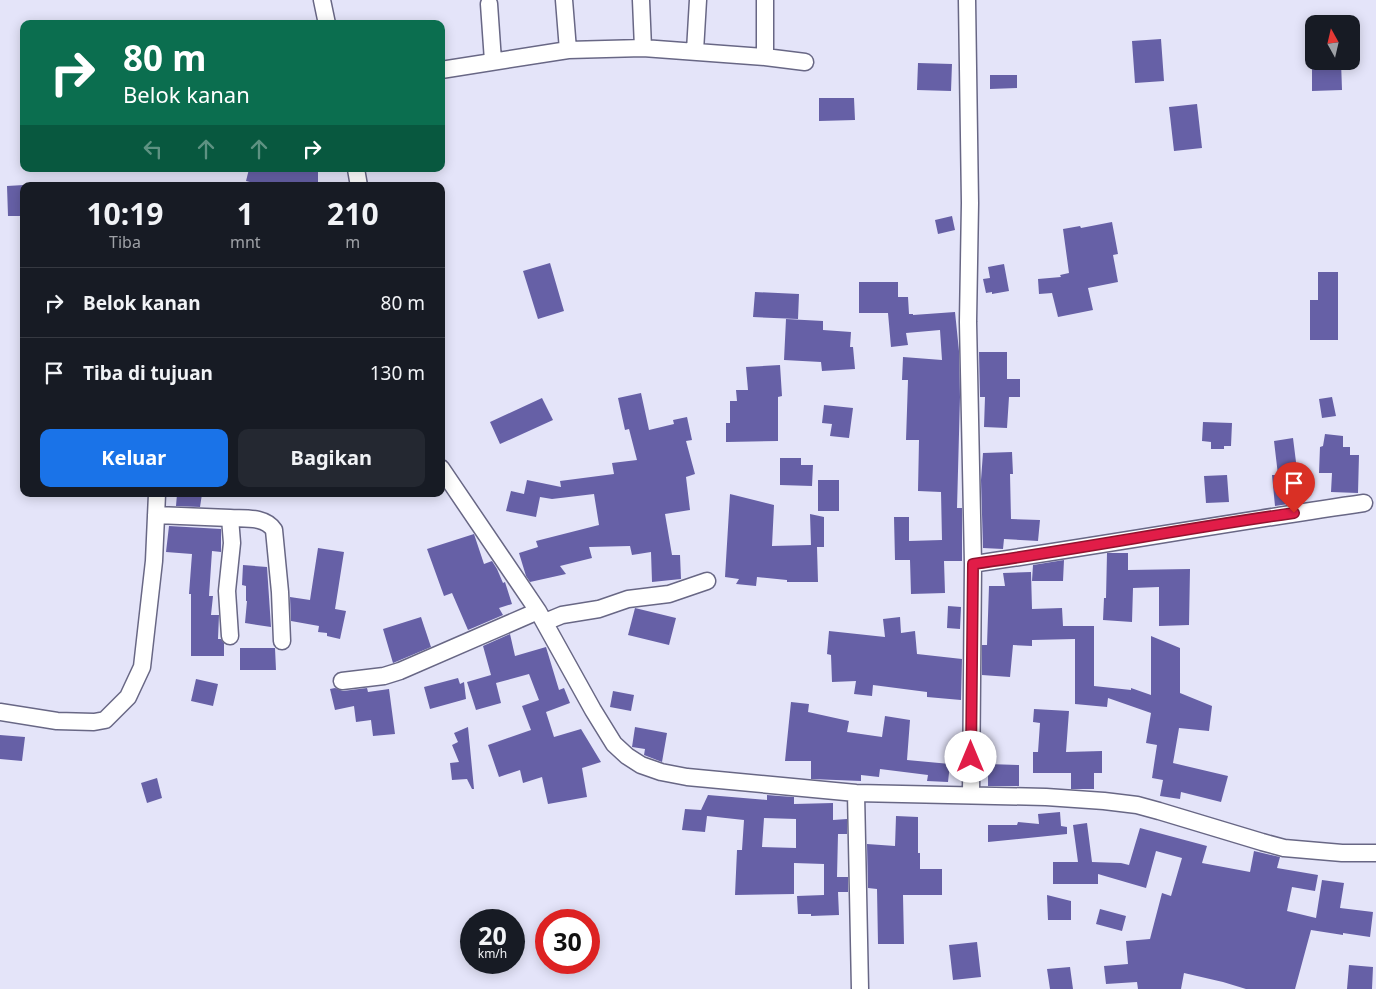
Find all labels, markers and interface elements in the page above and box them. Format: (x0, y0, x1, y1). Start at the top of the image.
north arrow (1305, 15, 1360, 70)
map controls (1305, 15, 1360, 70)
text: 80 m (123, 34, 206, 81)
icon: right (40, 40, 105, 105)
text: Belok kanan (123, 79, 250, 109)
icon: left (139, 135, 167, 163)
icon: ahead (192, 135, 220, 163)
icon: ahead (245, 135, 273, 163)
icon: right (298, 135, 326, 163)
text: 10:19 (86, 193, 164, 234)
text: 1 (237, 193, 254, 234)
text: 210 (327, 193, 379, 234)
text: Tiba (109, 231, 141, 253)
text: mnt (230, 231, 261, 253)
text: m (345, 231, 360, 253)
icon: right (40, 289, 68, 317)
text: Belok kanan (83, 290, 200, 316)
text: 80 m (381, 290, 425, 316)
icon: arrive (40, 359, 68, 387)
text: Tiba di tujuan (83, 360, 213, 386)
text: 130 m (370, 360, 425, 386)
button: Keluar (40, 429, 228, 487)
button: Bagikan (238, 429, 425, 487)
pin (1273, 462, 1315, 513)
icon: arrive (1280, 469, 1308, 497)
position arrow (944, 730, 996, 782)
speed limit sign: 30 (535, 909, 600, 974)
text: 20 (478, 918, 507, 952)
text: km/h (478, 945, 507, 962)

